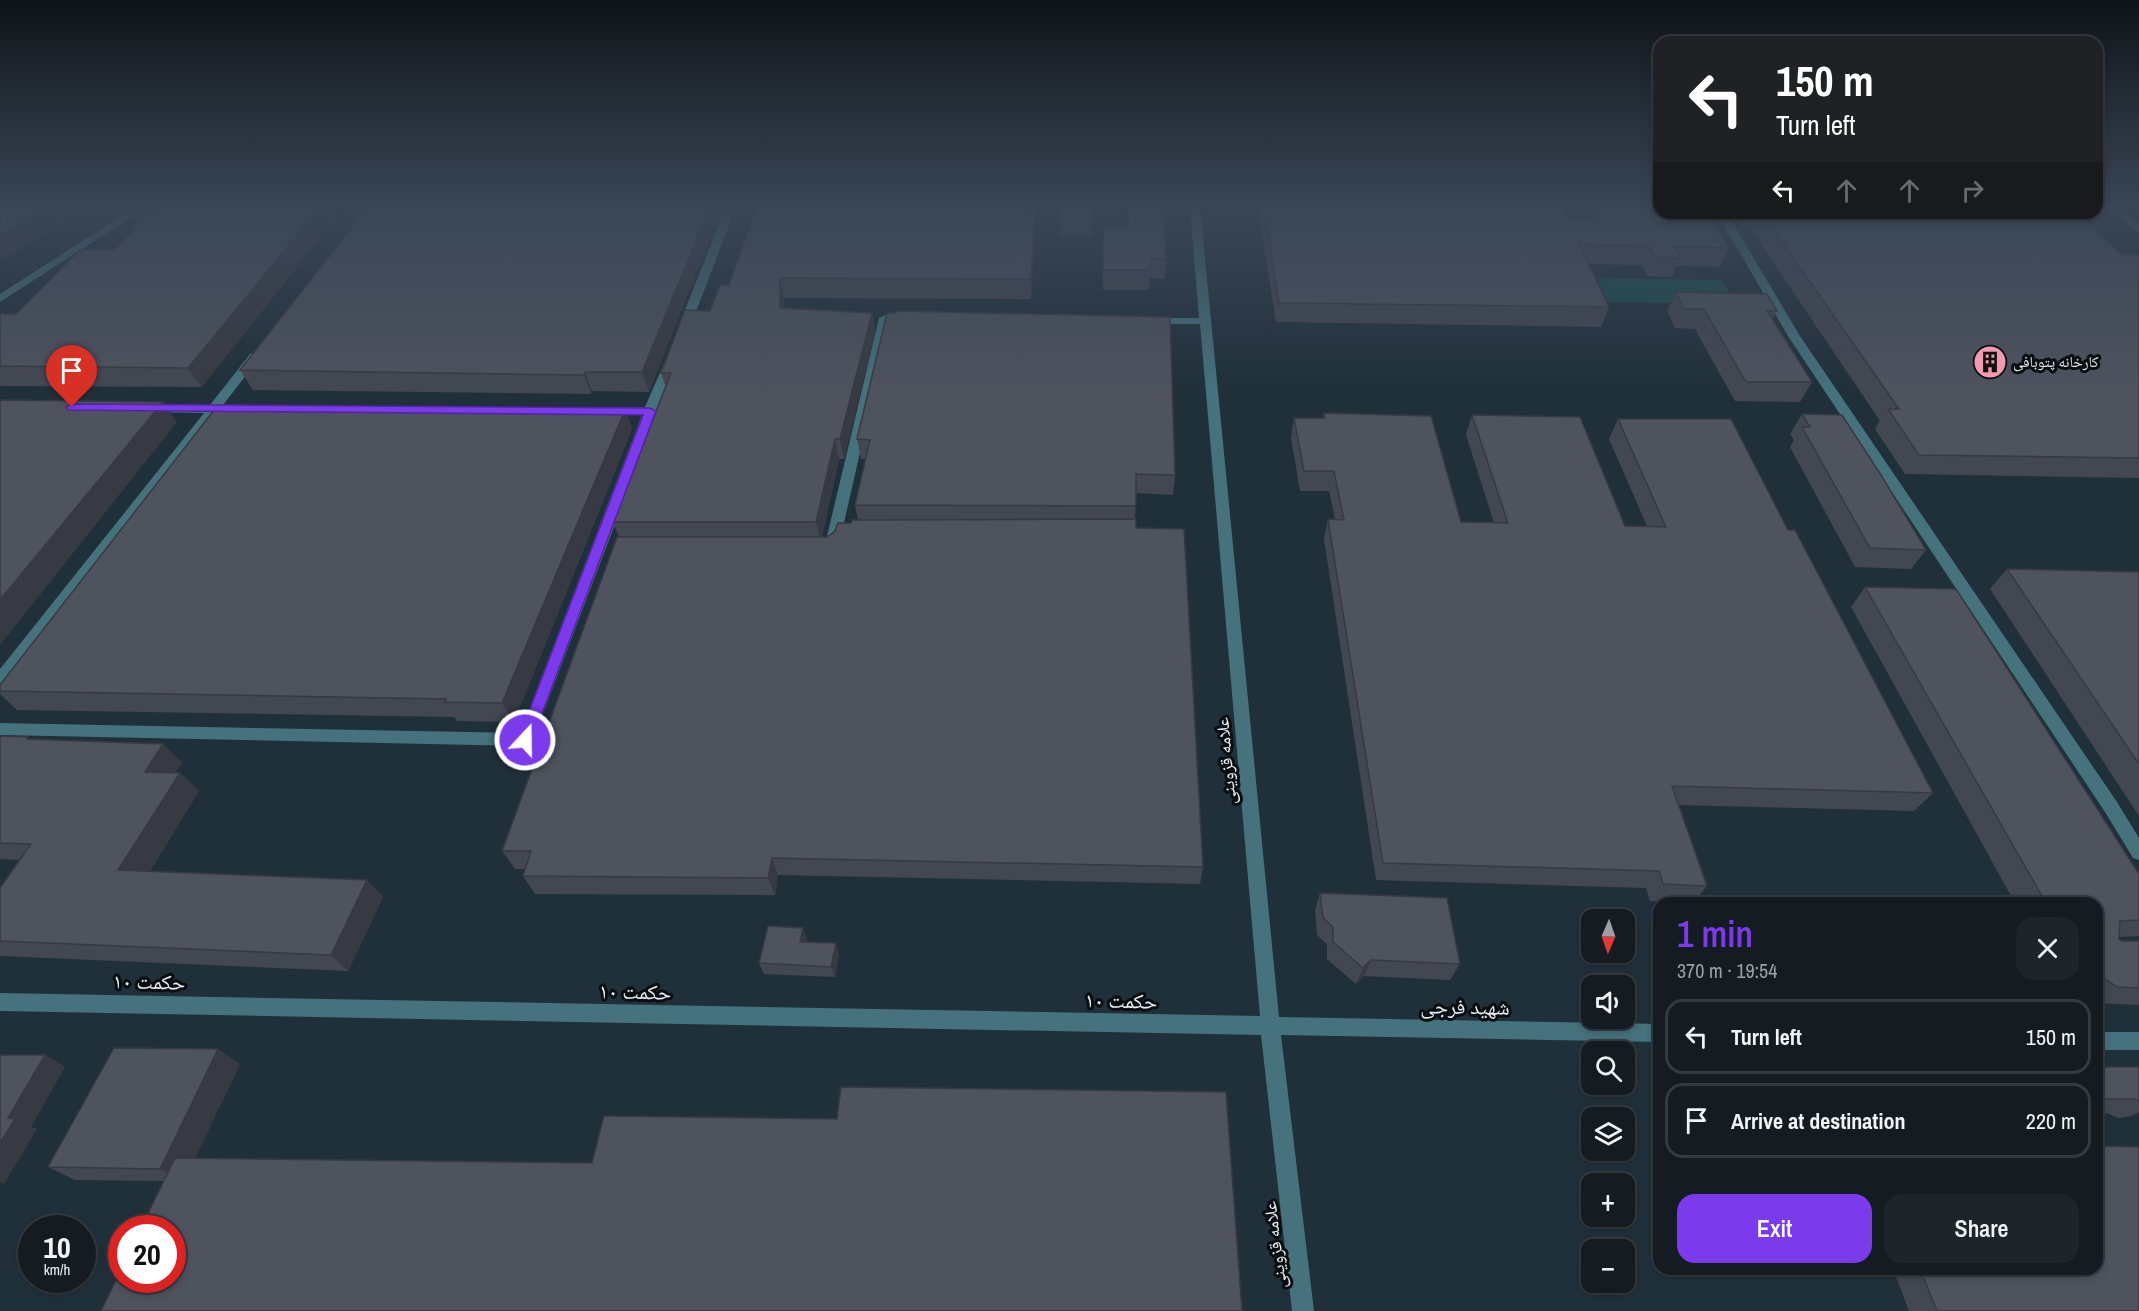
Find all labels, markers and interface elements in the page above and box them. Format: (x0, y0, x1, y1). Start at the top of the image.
text: 150 m (1776, 53, 1874, 109)
icon: left (1677, 60, 1755, 138)
text: Turn left (1776, 107, 1855, 143)
icon: left (1767, 174, 1800, 207)
icon: ahead (1830, 174, 1863, 207)
icon: ahead (1893, 174, 1926, 207)
icon: right (1956, 174, 1989, 207)
building icon: کارخانه پتوبافی (1972, 344, 2008, 380)
pin (46, 345, 97, 407)
place label: کارخانه پتوبافی (2013, 351, 2099, 372)
icon: arrive (55, 354, 88, 387)
position arrow (493, 708, 557, 772)
street label: علامه قزوینی (1209, 716, 1242, 806)
north arrow (1581, 909, 1635, 963)
map controls (1581, 909, 1635, 1293)
text: 1 min (1677, 910, 1753, 958)
button: close (2016, 917, 2079, 980)
text: 370 m · 19:54 (1677, 957, 1777, 984)
street label: حکمت ۱۰ (113, 966, 185, 997)
button: sound (1581, 975, 1635, 1029)
street label: حکمت ۱۰ (599, 976, 671, 1007)
street label: حکمت ۱۰ (1085, 985, 1157, 1016)
street label: شهید فرجی (1420, 991, 1510, 1022)
icon: left (1680, 1020, 1713, 1053)
text: Turn left (1731, 1022, 1802, 1052)
text: 150 m (2026, 1022, 2076, 1052)
button: search (1581, 1041, 1635, 1095)
icon: arrive (1680, 1104, 1713, 1137)
text: Arrive at destination (1731, 1106, 1905, 1136)
text: 220 m (2026, 1106, 2076, 1136)
button: layers (1581, 1107, 1635, 1161)
button: + (1581, 1173, 1635, 1227)
button: Exit (1677, 1194, 1872, 1263)
button: Share (1884, 1194, 2079, 1263)
street label: علامه قزوینی (1257, 1200, 1292, 1290)
speed limit sign: 20 (108, 1215, 186, 1293)
text: 10 (43, 1227, 71, 1267)
button: − (1581, 1239, 1635, 1293)
text: km/h (44, 1259, 70, 1280)

